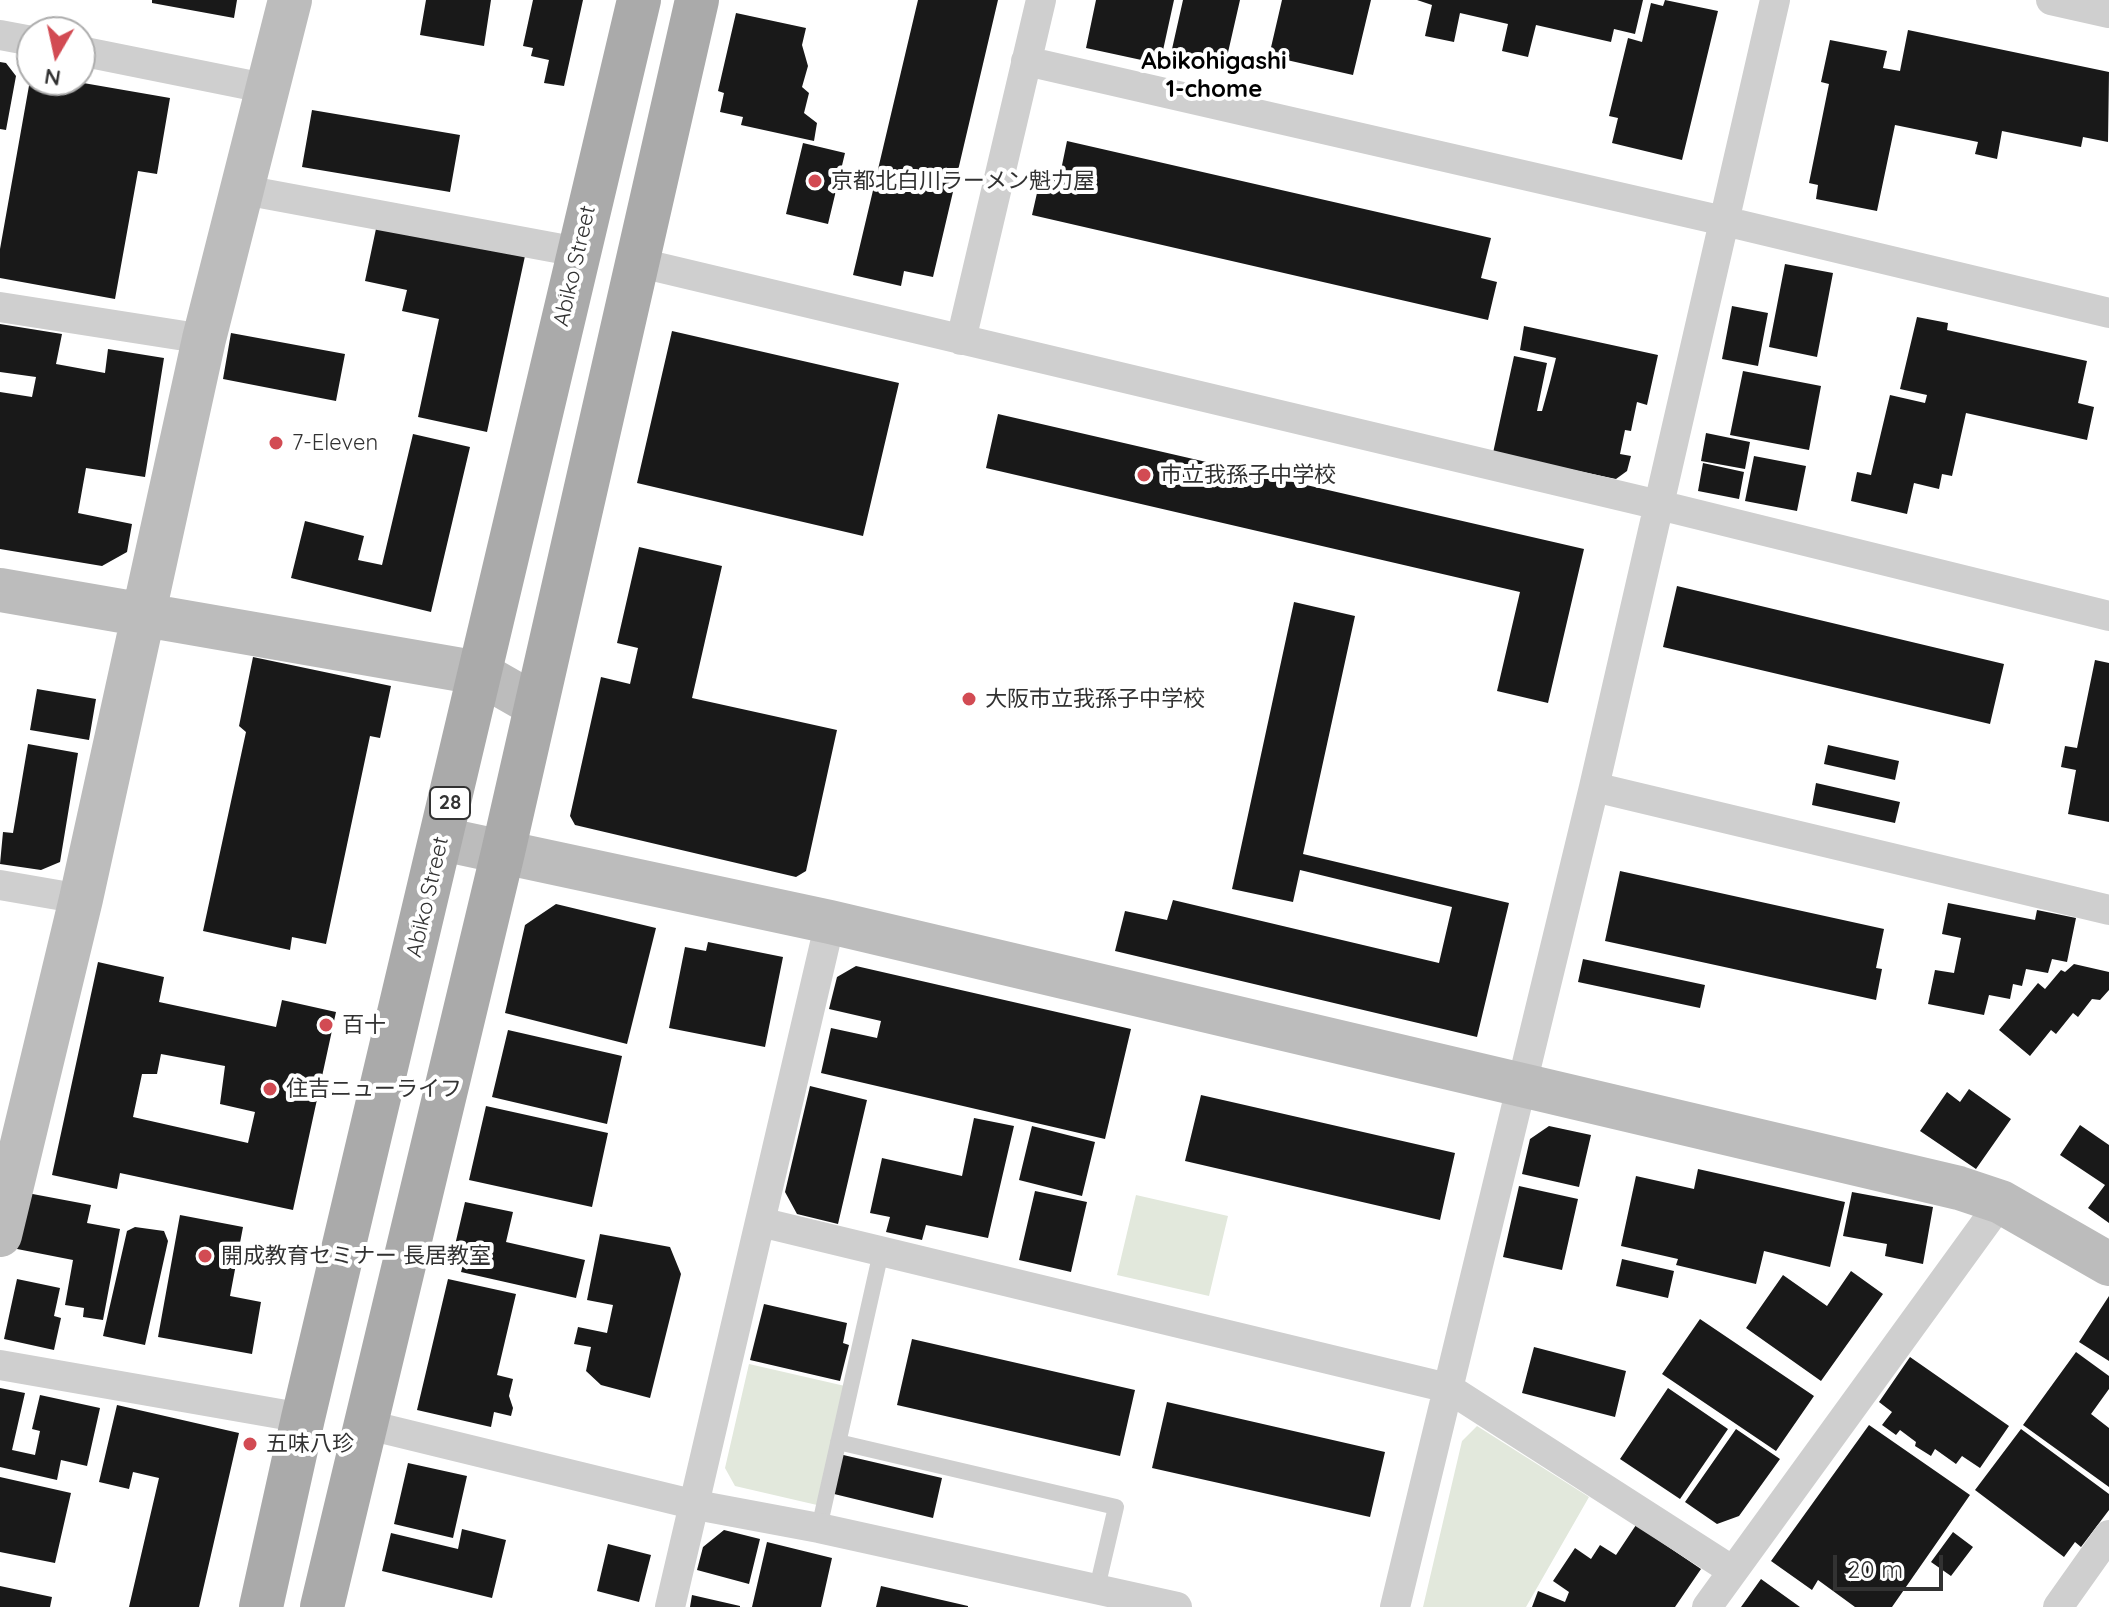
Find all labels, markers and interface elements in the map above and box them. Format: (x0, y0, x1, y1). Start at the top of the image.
north arrow (16, 16, 96, 96)
district label: Abikohigashi 1-chome (1141, 48, 1287, 104)
text: N (42, 63, 63, 93)
place label: 京都北白川ラーメン魁力屋 (831, 168, 1095, 194)
marker: 京都北白川ラーメン魁力屋 (806, 172, 824, 190)
street label: Abiko Street (548, 203, 602, 329)
place label: 7-Eleven (292, 430, 378, 456)
marker: 7-Eleven (267, 434, 285, 452)
place label: 市立我孫子中学校 (1160, 462, 1336, 488)
marker: 市立我孫子中学校 (1135, 466, 1153, 484)
place label: 大阪市立我孫子中学校 (985, 686, 1205, 712)
marker: 大阪市立我孫子中学校 (960, 690, 978, 708)
road number: 28 (430, 787, 470, 819)
street label: Abiko Street (401, 834, 455, 960)
place label: 百十 (342, 1012, 386, 1038)
marker: 百十 (317, 1016, 335, 1034)
place label: 住吉ニューライフ (286, 1076, 462, 1102)
marker: 住吉ニューライフ (261, 1080, 279, 1098)
place label: 開成教育セミナー 長居教室 (221, 1243, 491, 1269)
marker: 開成教育セミナー 長居教室 (196, 1247, 214, 1265)
place label: 五味八珍 (266, 1431, 354, 1457)
marker: 五味八珍 (241, 1435, 259, 1453)
scale bar (1837, 1539, 1947, 1589)
text: 20 m (1847, 1554, 1903, 1584)

